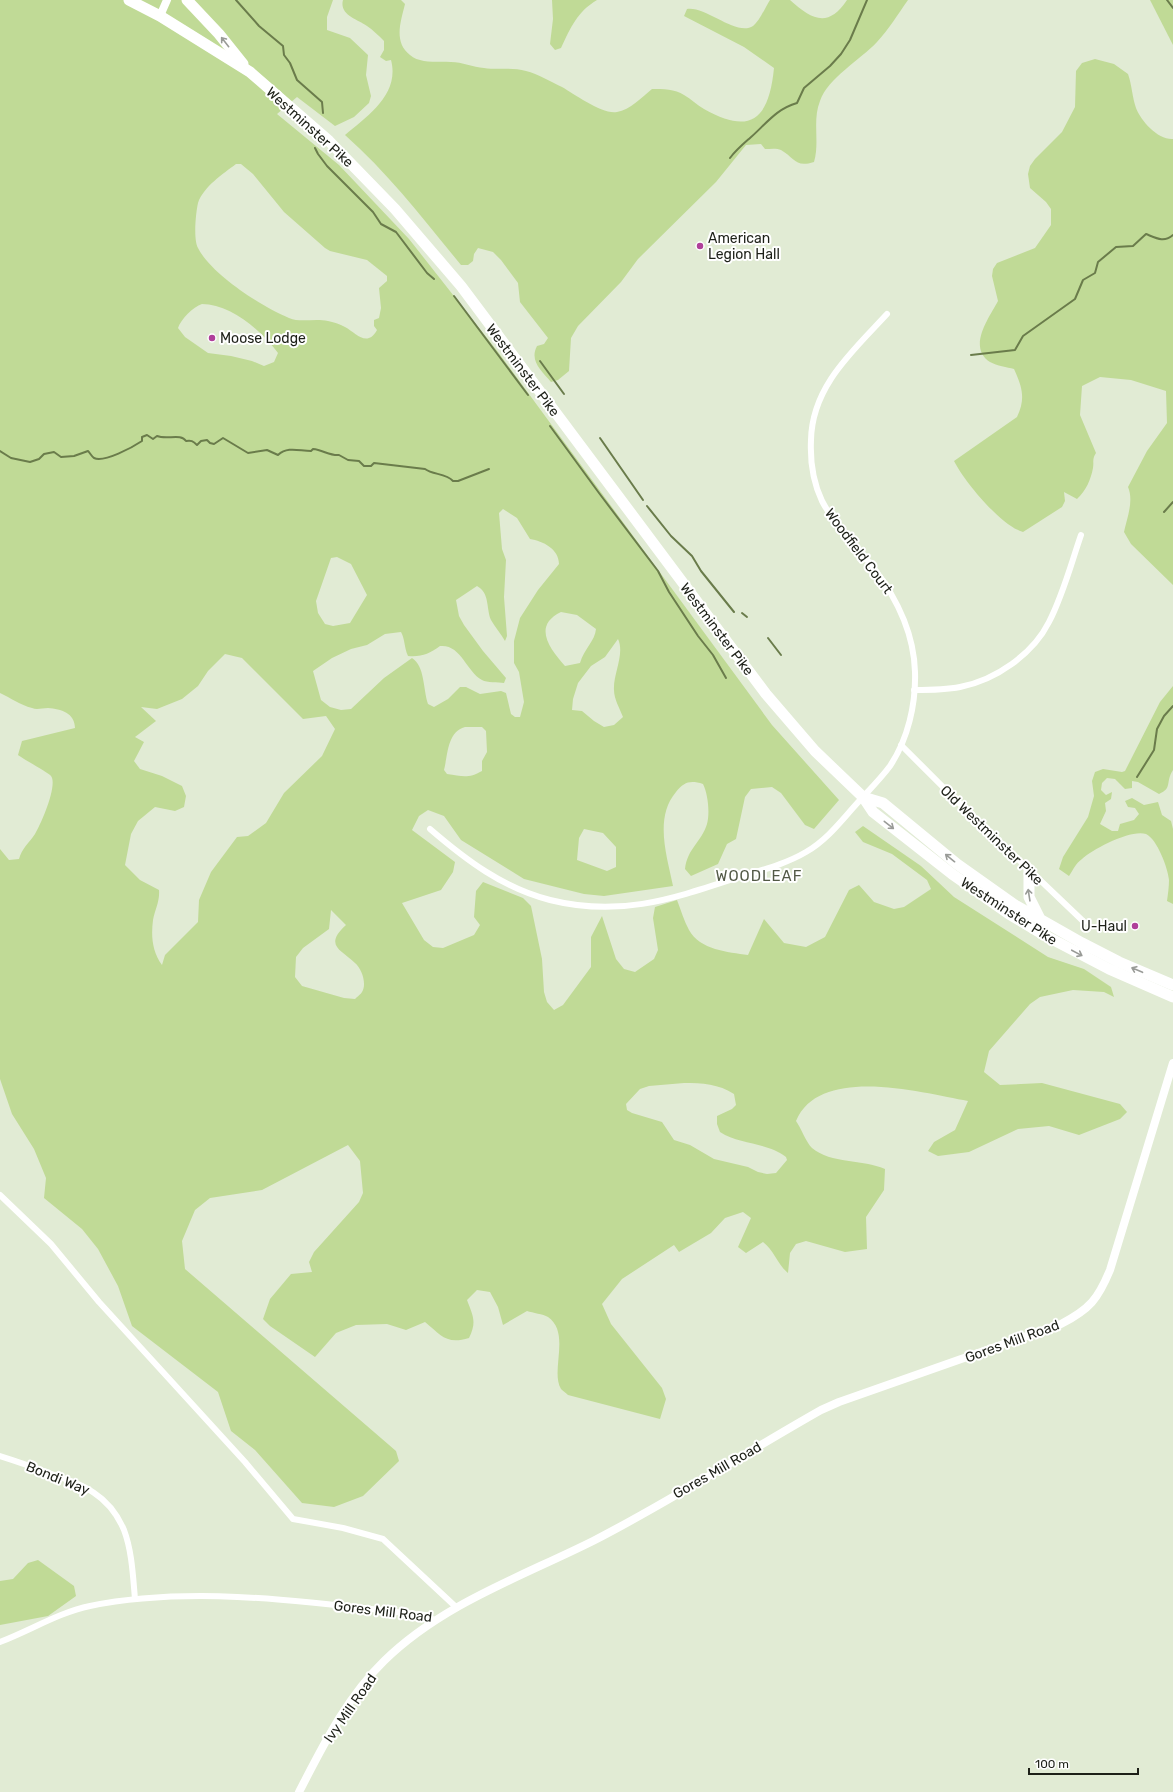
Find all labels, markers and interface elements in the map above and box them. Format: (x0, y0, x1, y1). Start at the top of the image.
one-way arrow (221, 36, 230, 47)
street label: Westminster Pike (262, 84, 357, 171)
place label: American Legion Hall (708, 230, 780, 263)
marker: American Legion Hall (695, 241, 705, 251)
street label: Westminster Pike (482, 321, 563, 420)
place label: Moose Lodge (220, 330, 306, 347)
marker: Moose Lodge (207, 333, 217, 343)
street label: Woodfield Court (821, 505, 897, 598)
street label: Westminster Pike (676, 580, 757, 679)
street label: Old Westminster Pike (937, 782, 1047, 889)
one-way arrow (884, 821, 895, 829)
one-way arrow (945, 854, 955, 863)
district label: WOODLEAF (716, 867, 802, 885)
street label: Westminster Pike (957, 874, 1060, 949)
one-way arrow (1025, 889, 1033, 902)
place label: U-Haul (1081, 918, 1127, 935)
marker: U-Haul (1130, 921, 1140, 931)
one-way arrow (1071, 950, 1083, 957)
one-way arrow (1132, 965, 1144, 973)
street label: Gores Mill Road (963, 1317, 1062, 1366)
street label: Gores Mill Road (670, 1438, 764, 1503)
street label: Bondi Way (24, 1458, 92, 1499)
street label: Gores Mill Road (333, 1597, 433, 1626)
street label: Ivy Mill Road (320, 1671, 380, 1746)
scale bar (1029, 1750, 1138, 1776)
text: 100 m (1035, 1757, 1069, 1771)

